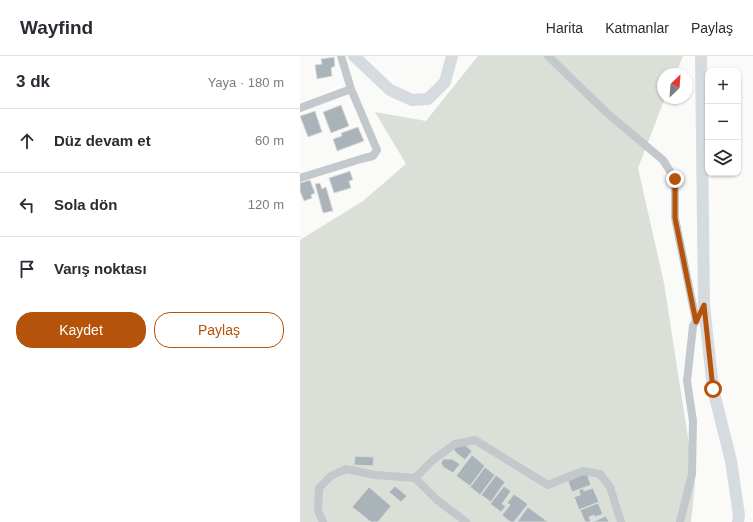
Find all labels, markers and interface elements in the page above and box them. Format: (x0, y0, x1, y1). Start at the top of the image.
text: Wayfind (20, 17, 93, 38)
text: Harita (546, 20, 583, 36)
text: Katmanlar (605, 20, 669, 36)
text: Paylaş (691, 20, 733, 36)
north arrow (657, 68, 693, 104)
map controls (705, 68, 741, 176)
button: + (705, 68, 741, 104)
text: 3 dk (16, 72, 50, 91)
text: Yaya · 180 m (208, 75, 284, 90)
button: − (705, 104, 741, 140)
icon: ahead (16, 130, 38, 152)
text: Düz devam et (54, 132, 151, 149)
text: 60 m (255, 133, 284, 148)
button: layers (705, 140, 741, 176)
route end (666, 170, 684, 188)
icon: left (16, 194, 38, 216)
text: Sola dön (54, 196, 117, 213)
text: 120 m (248, 197, 284, 212)
icon: arrive (16, 258, 38, 280)
text: Varış noktası (54, 260, 147, 277)
button: Kaydet (16, 312, 146, 348)
button: Paylaş (154, 312, 284, 348)
route start (704, 380, 722, 398)

